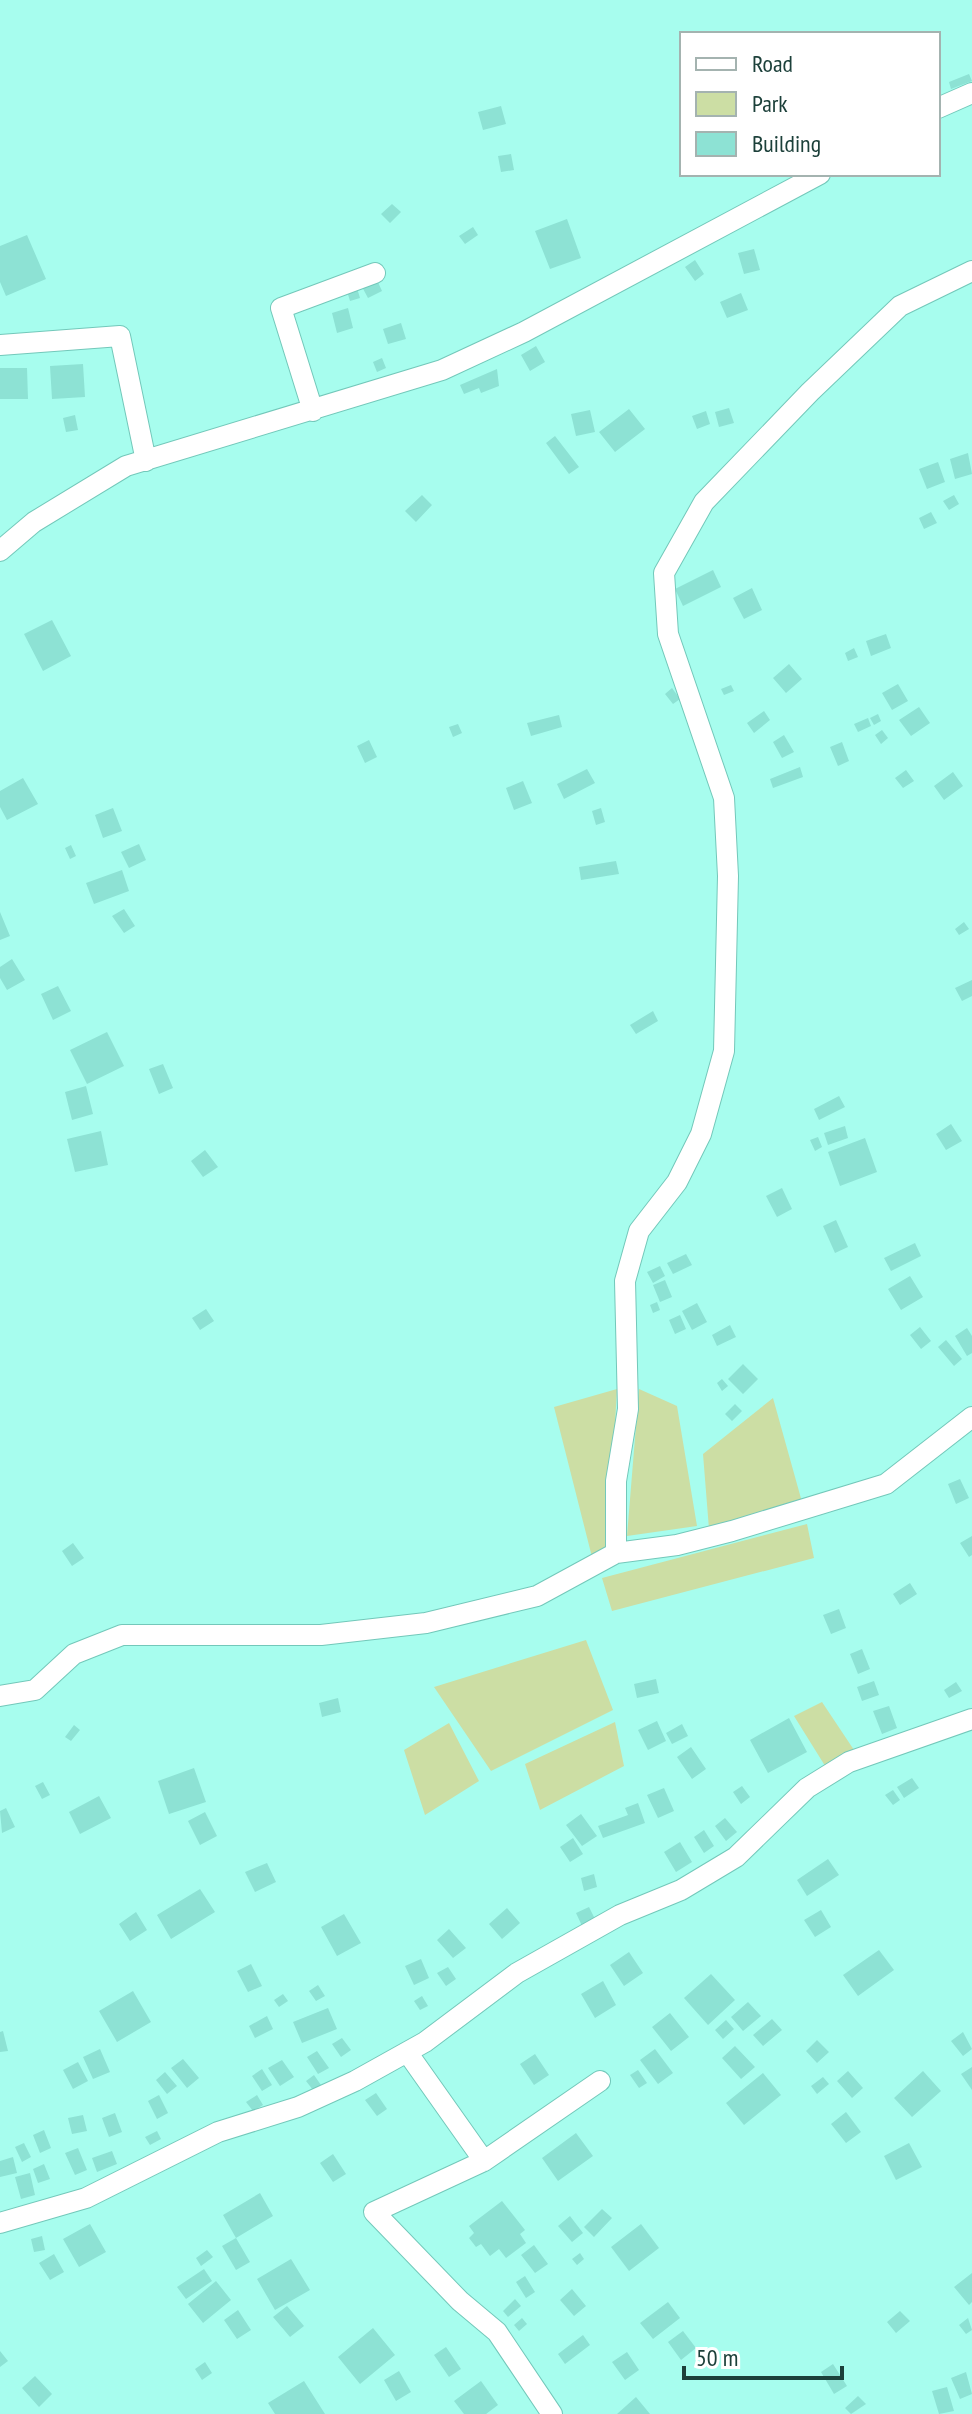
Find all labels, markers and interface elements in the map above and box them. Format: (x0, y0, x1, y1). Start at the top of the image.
legend (680, 32, 940, 176)
text: Road (752, 48, 793, 79)
text: Park (752, 88, 788, 119)
text: Building (752, 128, 821, 159)
scale bar (684, 2330, 842, 2380)
text: 50 m (696, 2342, 738, 2373)

